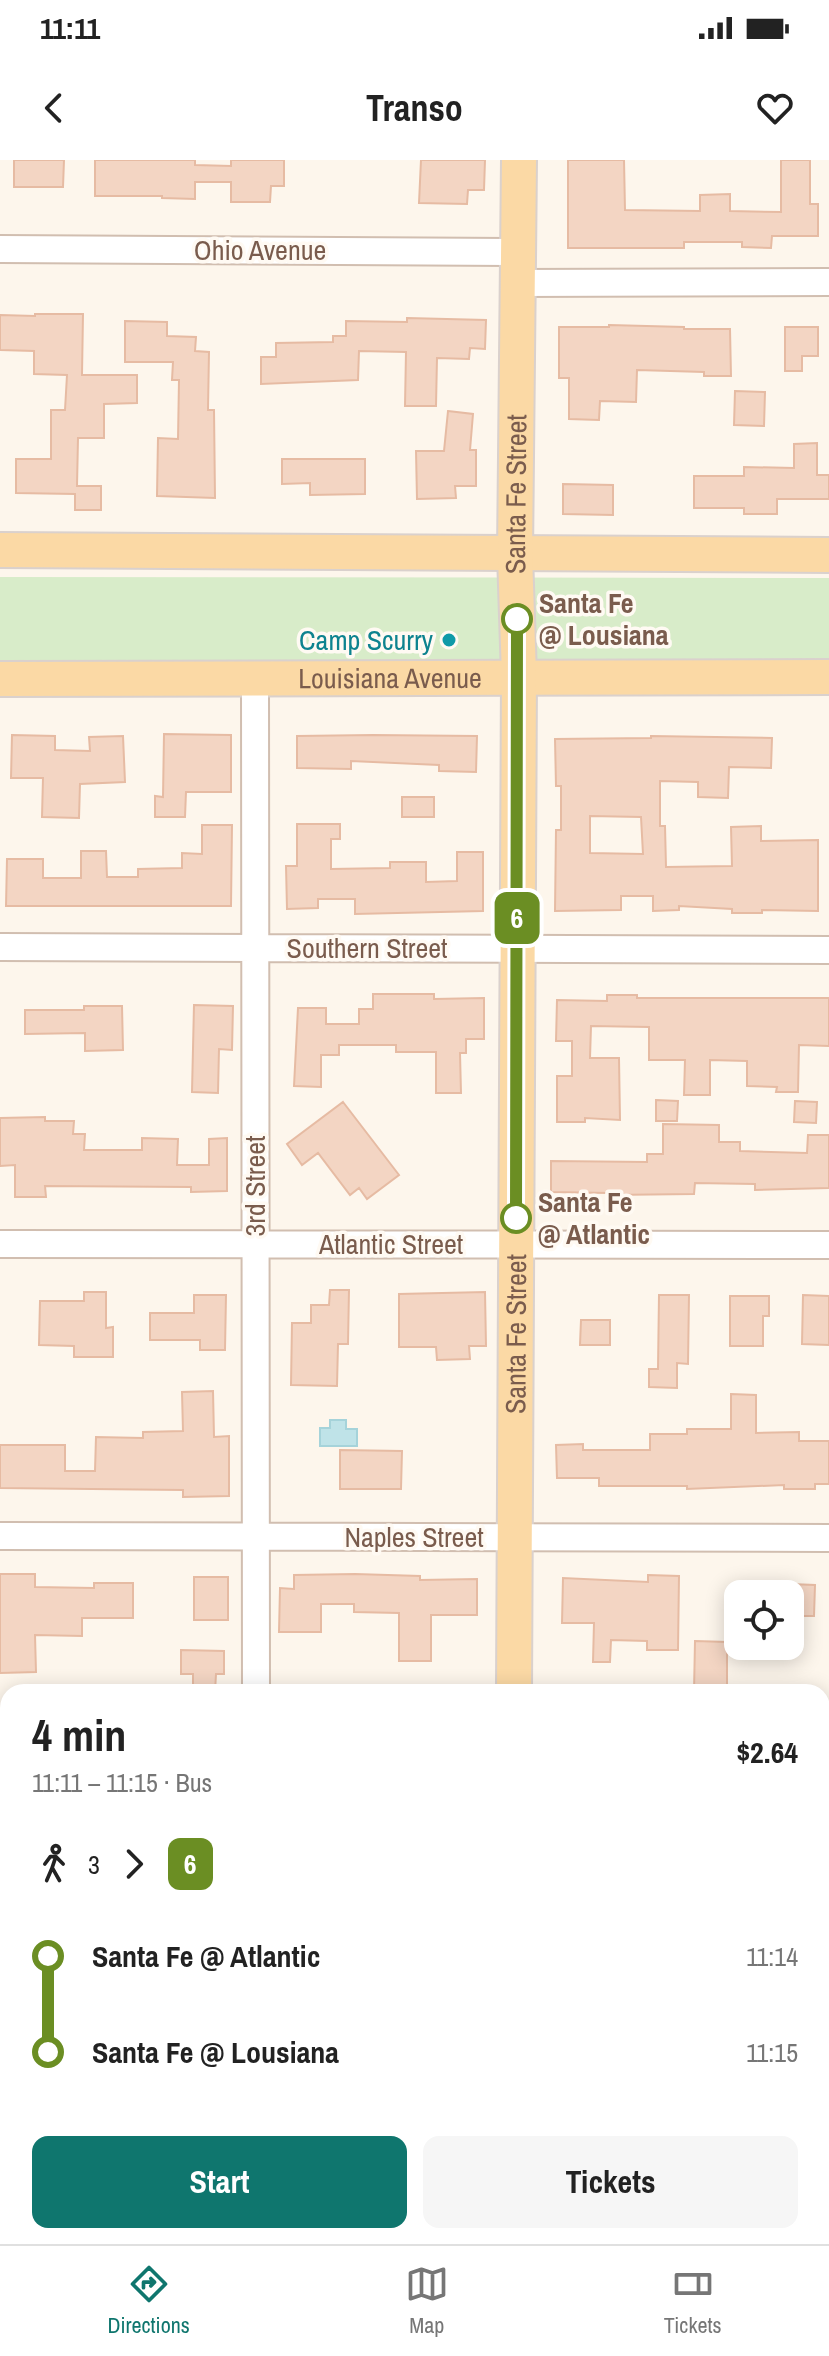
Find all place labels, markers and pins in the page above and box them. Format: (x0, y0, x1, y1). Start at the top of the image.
place label: Santa Fe @ Lousiana (539, 584, 669, 654)
marker: Santa Fe @ Lousiana (502, 604, 532, 634)
place label: Camp Scurry (299, 621, 434, 659)
marker: Camp Scurry (440, 631, 458, 649)
place label: Santa Fe @ Atlantic (538, 1183, 650, 1253)
marker: Santa Fe @ Atlantic (501, 1203, 531, 1233)

